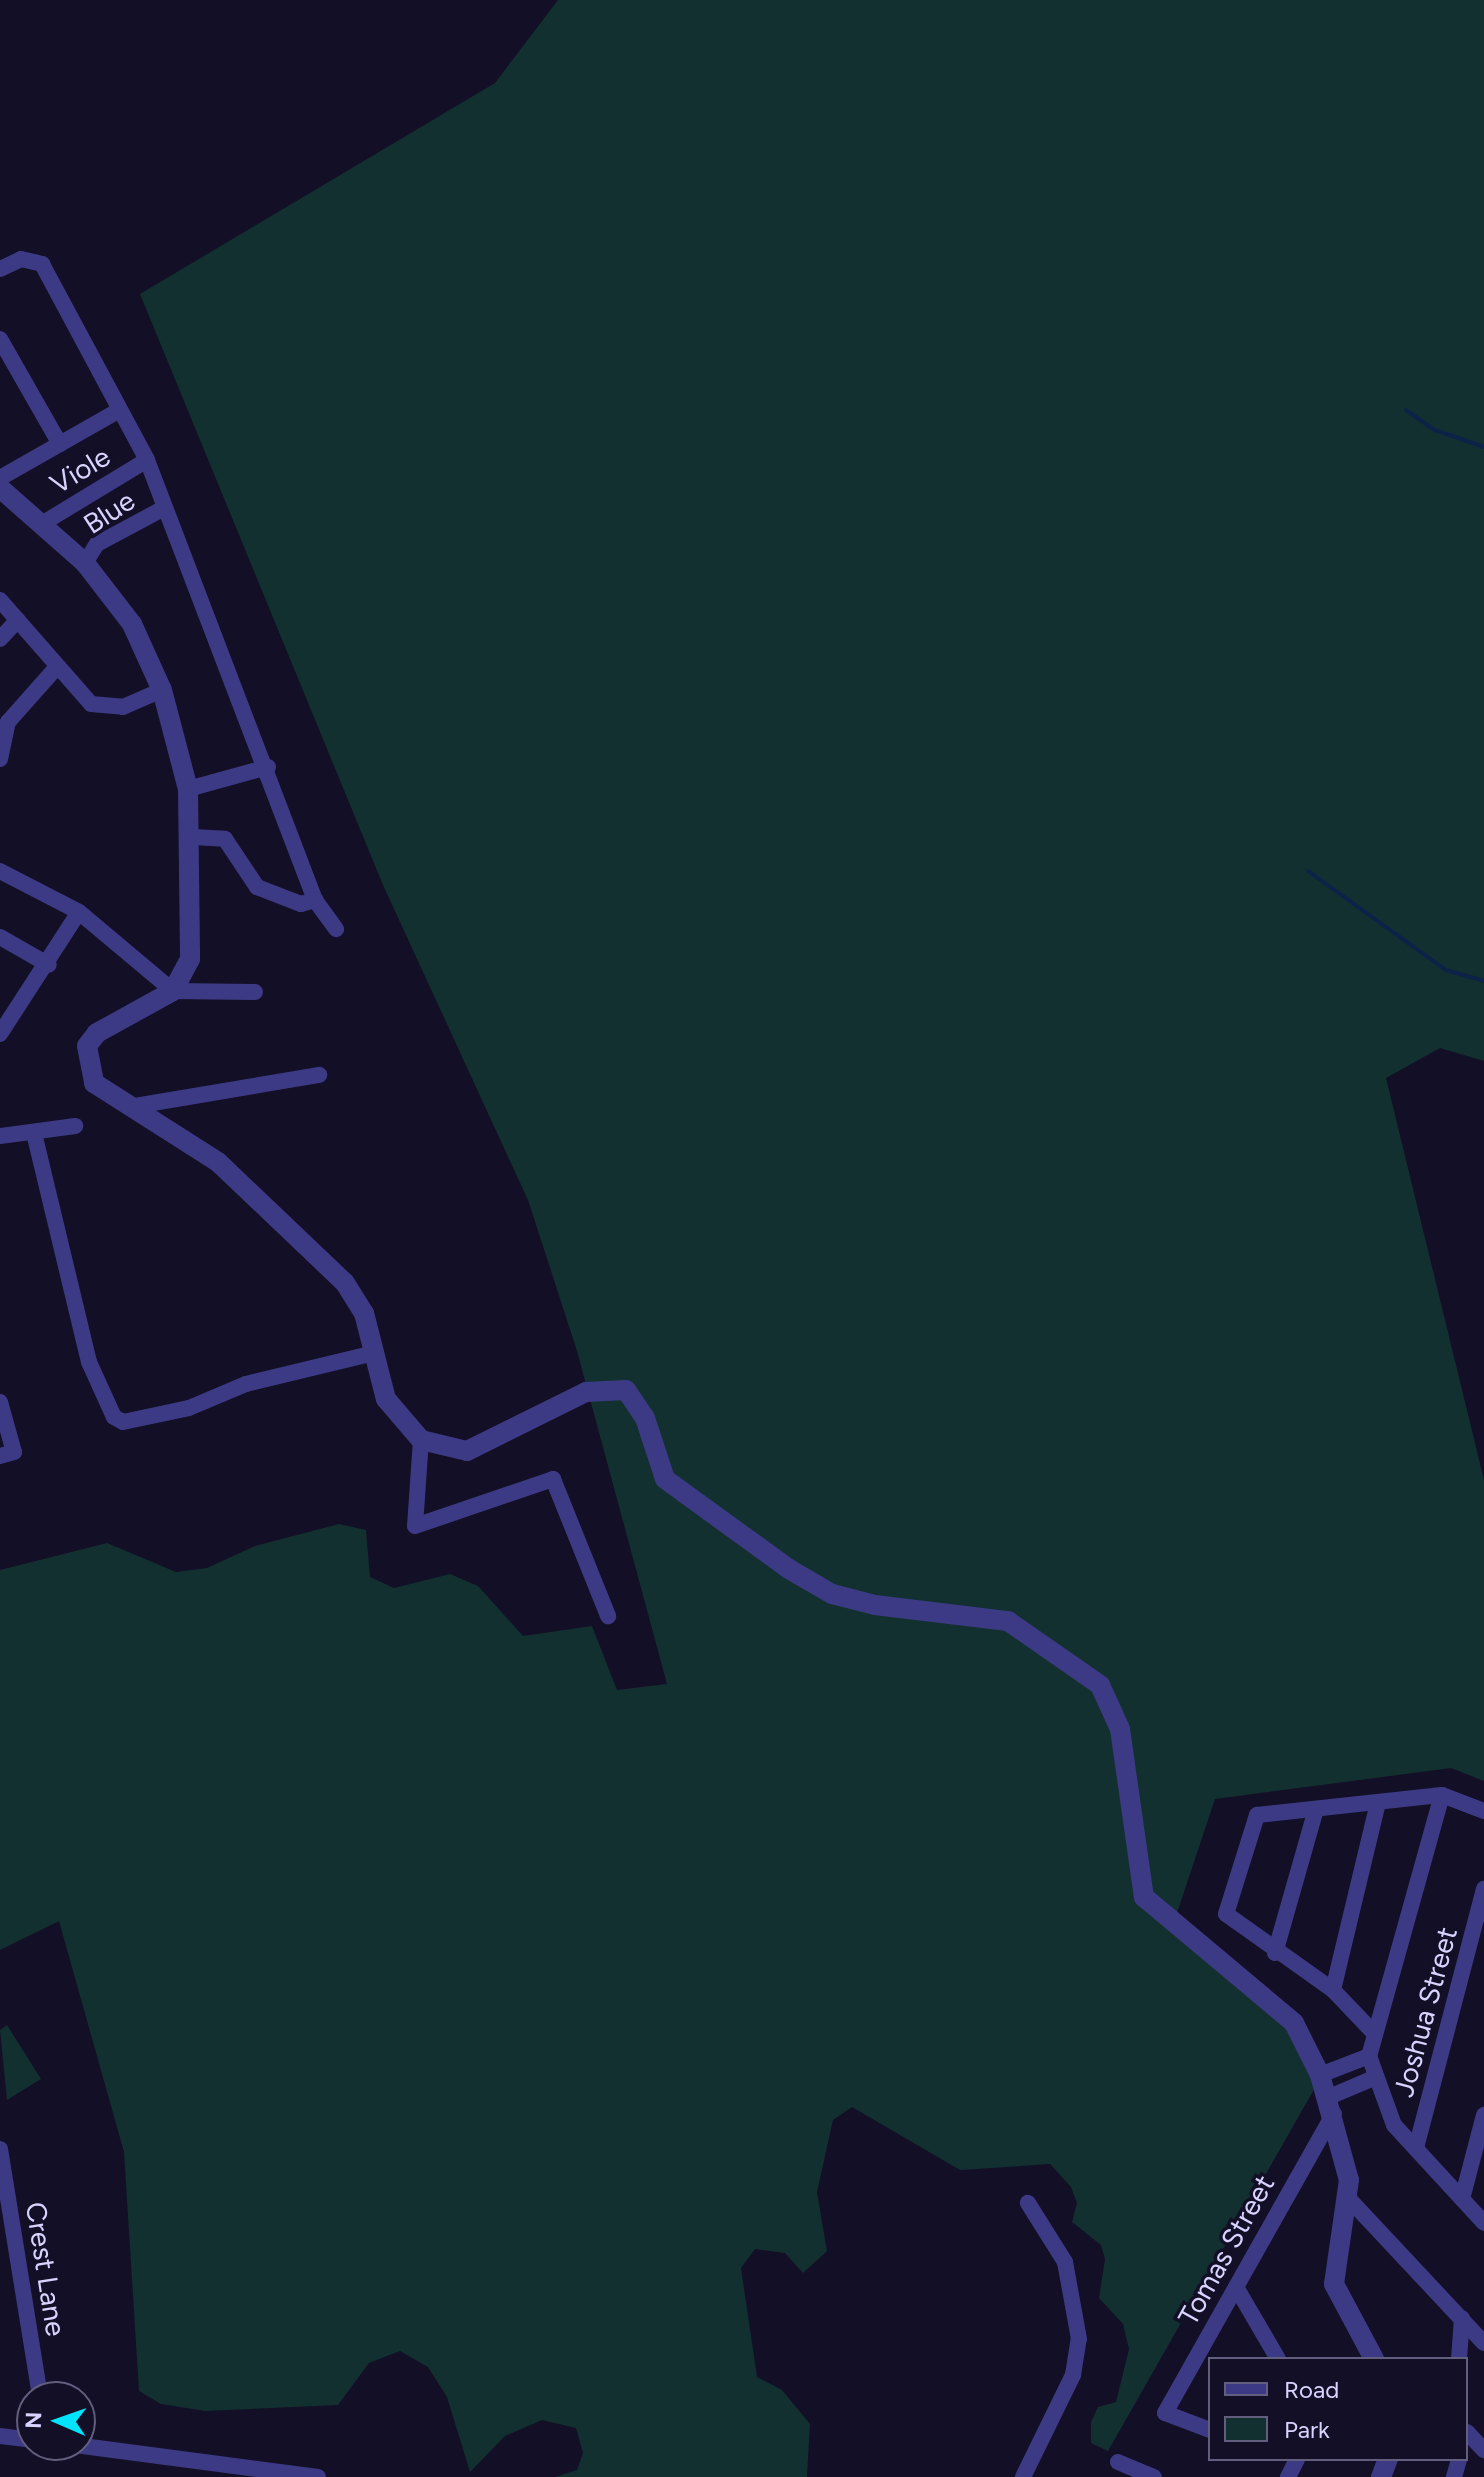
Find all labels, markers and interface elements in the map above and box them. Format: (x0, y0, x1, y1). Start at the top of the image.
street label: Viole (44, 439, 116, 501)
street label: Blue (77, 483, 141, 541)
street label: Joshua Street (1386, 1923, 1464, 2101)
street label: Tomas Street (1171, 2169, 1281, 2331)
street label: Crest Lane (19, 2200, 73, 2338)
legend (1208, 2357, 1468, 2461)
text: Road (1284, 2375, 1339, 2404)
north arrow (16, 2381, 96, 2461)
text: N (20, 2411, 47, 2429)
text: Park (1284, 2415, 1330, 2444)

